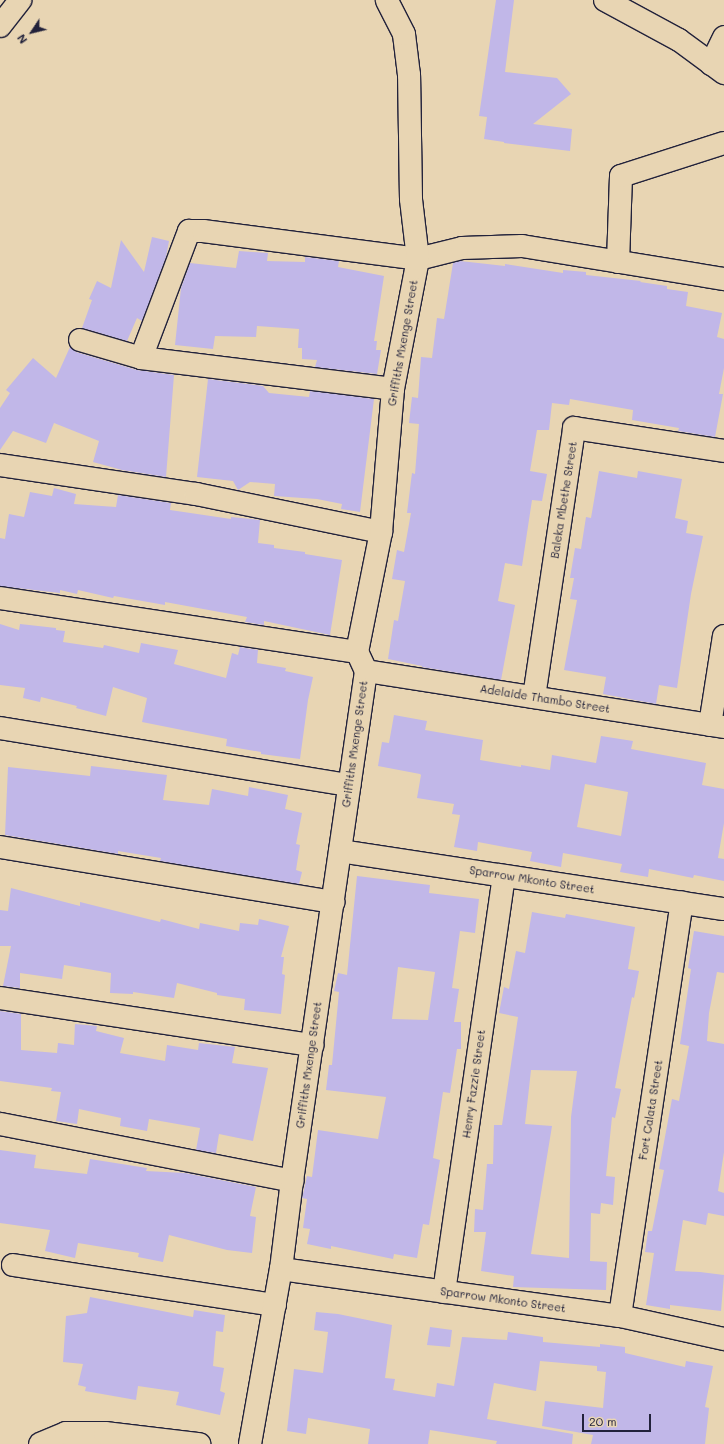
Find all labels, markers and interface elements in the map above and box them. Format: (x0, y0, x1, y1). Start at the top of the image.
north arrow (12, 12, 52, 52)
text: N (13, 31, 30, 47)
street label: Griffiths Mxenge Street (385, 279, 421, 407)
street label: Baleka Mbethe Street (548, 440, 580, 560)
street label: Griffiths Mxenge Street (340, 680, 370, 808)
street label: Adelaide Thambo Street (479, 682, 611, 716)
street label: Sparrow Mkonto Street (468, 864, 596, 896)
street label: Griffiths Mxenge Street (294, 1001, 324, 1129)
street label: Henry Fazzie Street (460, 1029, 488, 1139)
street label: Fort Calata Street (637, 1059, 665, 1161)
street label: Sparrow Mkonto Street (439, 1285, 567, 1315)
scale bar (584, 1406, 653, 1432)
text: 20 m (589, 1413, 617, 1429)

